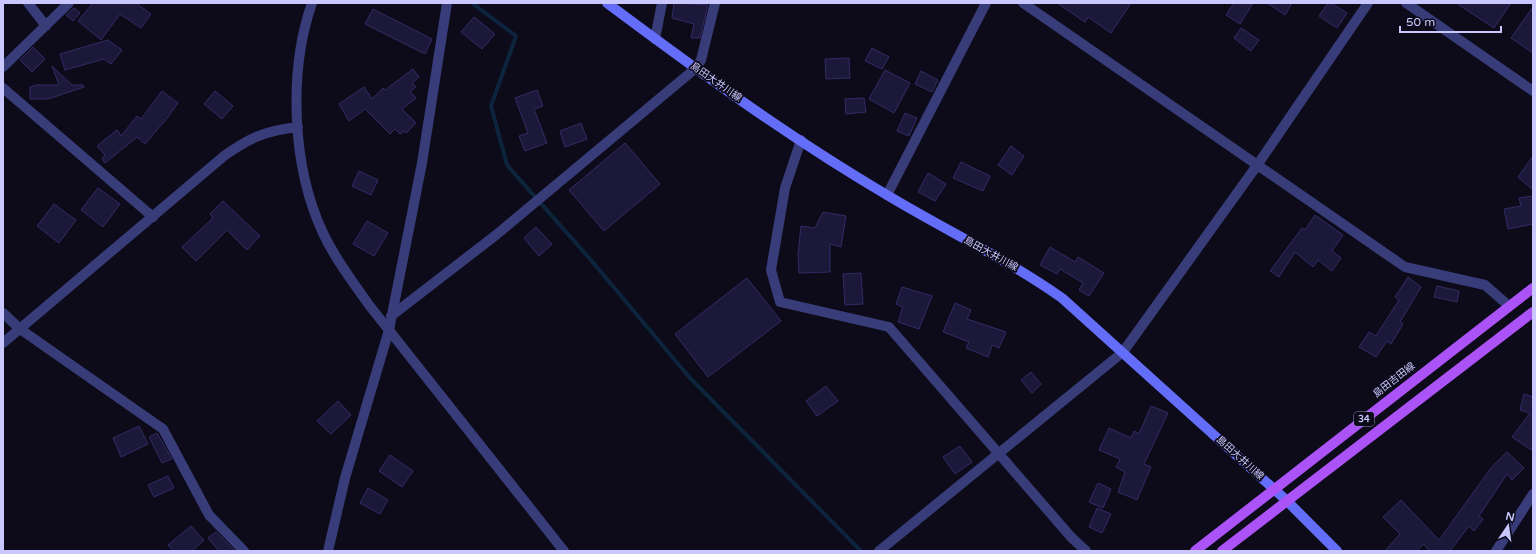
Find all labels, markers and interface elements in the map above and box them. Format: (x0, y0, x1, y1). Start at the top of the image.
scale bar (1400, 8, 1501, 34)
text: 50 m (1406, 15, 1435, 29)
street label: 島田大井川線 (688, 60, 744, 104)
street label: 島田大井川線 (962, 234, 1020, 274)
street label: 島田吉田線 (1371, 360, 1417, 400)
road number: 34 (1354, 412, 1374, 426)
street label: 島田大井川線 (1214, 433, 1266, 483)
north arrow (1488, 506, 1528, 546)
text: N (1504, 509, 1516, 524)

